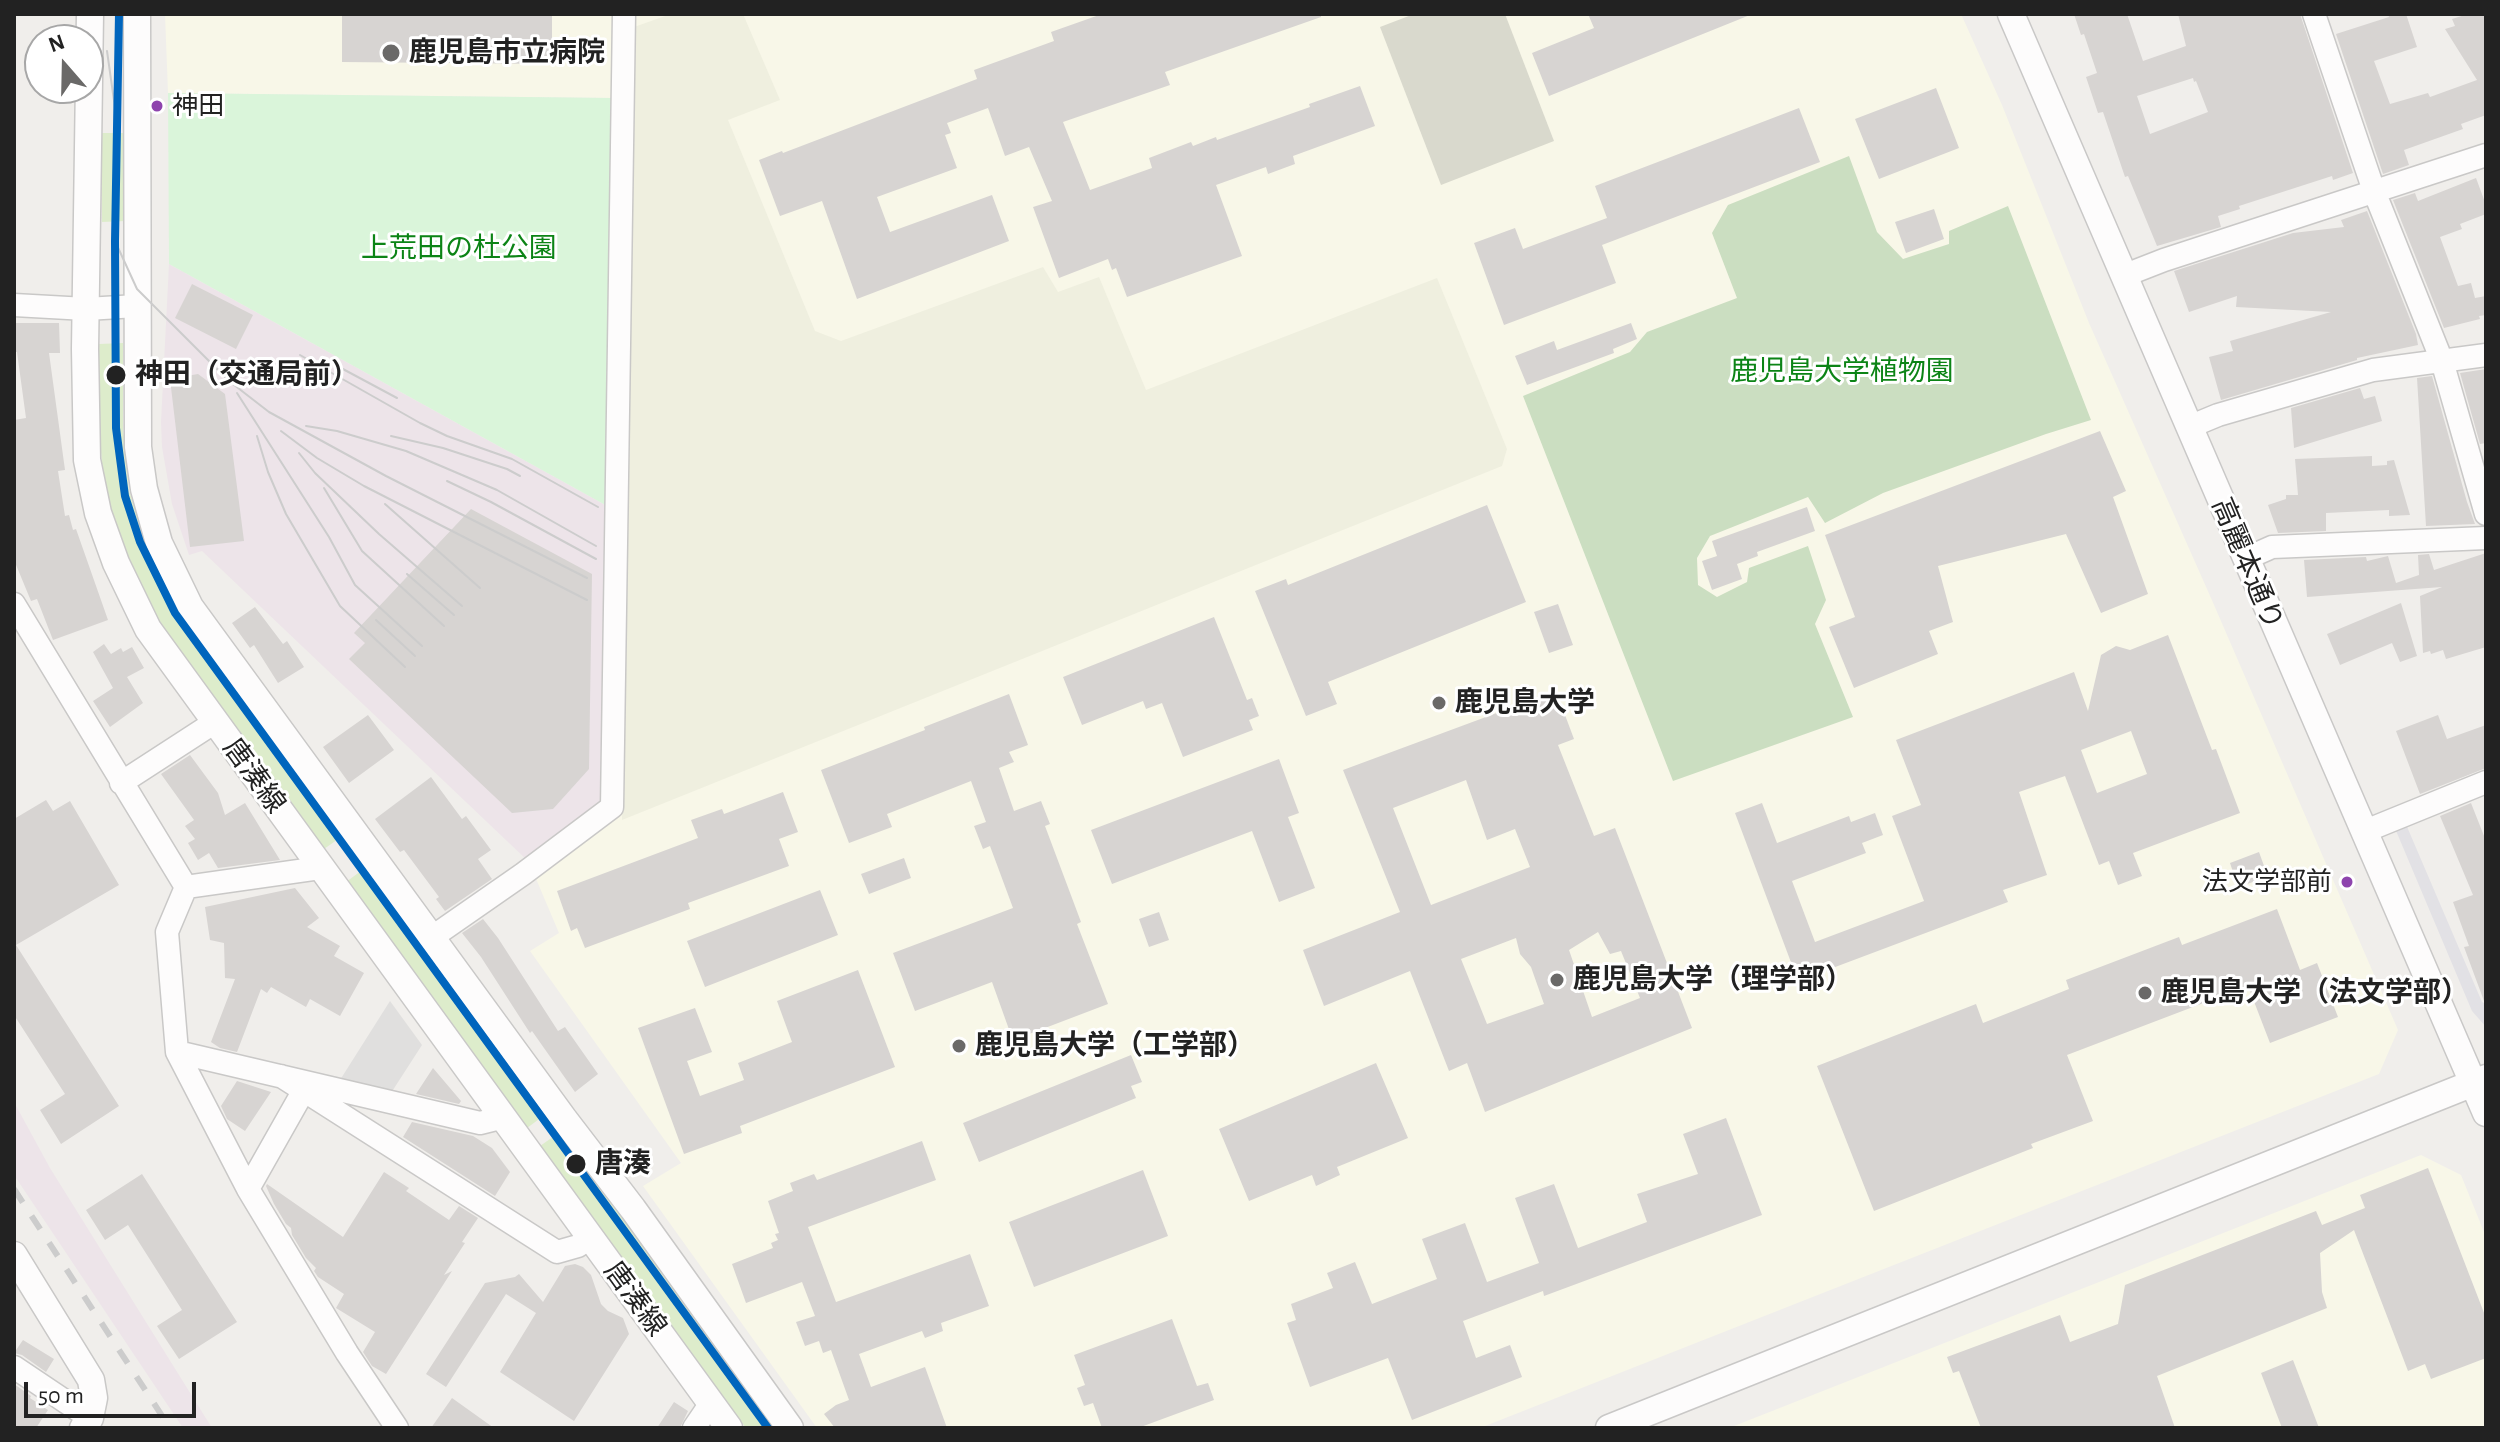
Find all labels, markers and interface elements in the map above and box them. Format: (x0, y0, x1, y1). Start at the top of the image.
north arrow (24, 24, 104, 104)
text: N (46, 30, 67, 56)
place label: 鹿児島市立病院 (409, 36, 605, 70)
marker: 鹿児島市立病院 (380, 42, 402, 64)
place label: 神田 (172, 90, 224, 122)
marker: 神田 (149, 98, 165, 114)
park label: 上荒田の杜公園 (361, 232, 557, 266)
park label: 鹿児島大学植物園 (1730, 355, 1954, 389)
place label: 神田（交通局前） (135, 358, 359, 392)
marker: 神田（交通局前） (104, 363, 128, 387)
street label: 高麗本通り (2204, 493, 2290, 635)
place label: 鹿児島大学 (1455, 686, 1595, 720)
marker: 鹿児島大学 (1430, 694, 1448, 712)
street label: 唐湊線 (216, 732, 292, 820)
place label: 法文学部前 (2202, 866, 2332, 898)
marker: 法文学部前 (2339, 874, 2355, 890)
place label: 鹿児島大学（理学部） (1573, 963, 1853, 997)
marker: 鹿児島大学（理学部） (1548, 971, 1566, 989)
place label: 鹿児島大学（法文学部） (2161, 976, 2469, 1010)
marker: 鹿児島大学（法文学部） (2136, 984, 2154, 1002)
place label: 鹿児島大学（工学部） (975, 1029, 1255, 1063)
marker: 鹿児島大学（工学部） (950, 1037, 968, 1055)
place label: 唐湊 (595, 1147, 651, 1181)
marker: 唐湊 (564, 1152, 588, 1176)
street label: 唐湊線 (597, 1255, 673, 1343)
scale bar (28, 1366, 200, 1416)
text: 50 m (38, 1384, 84, 1408)

